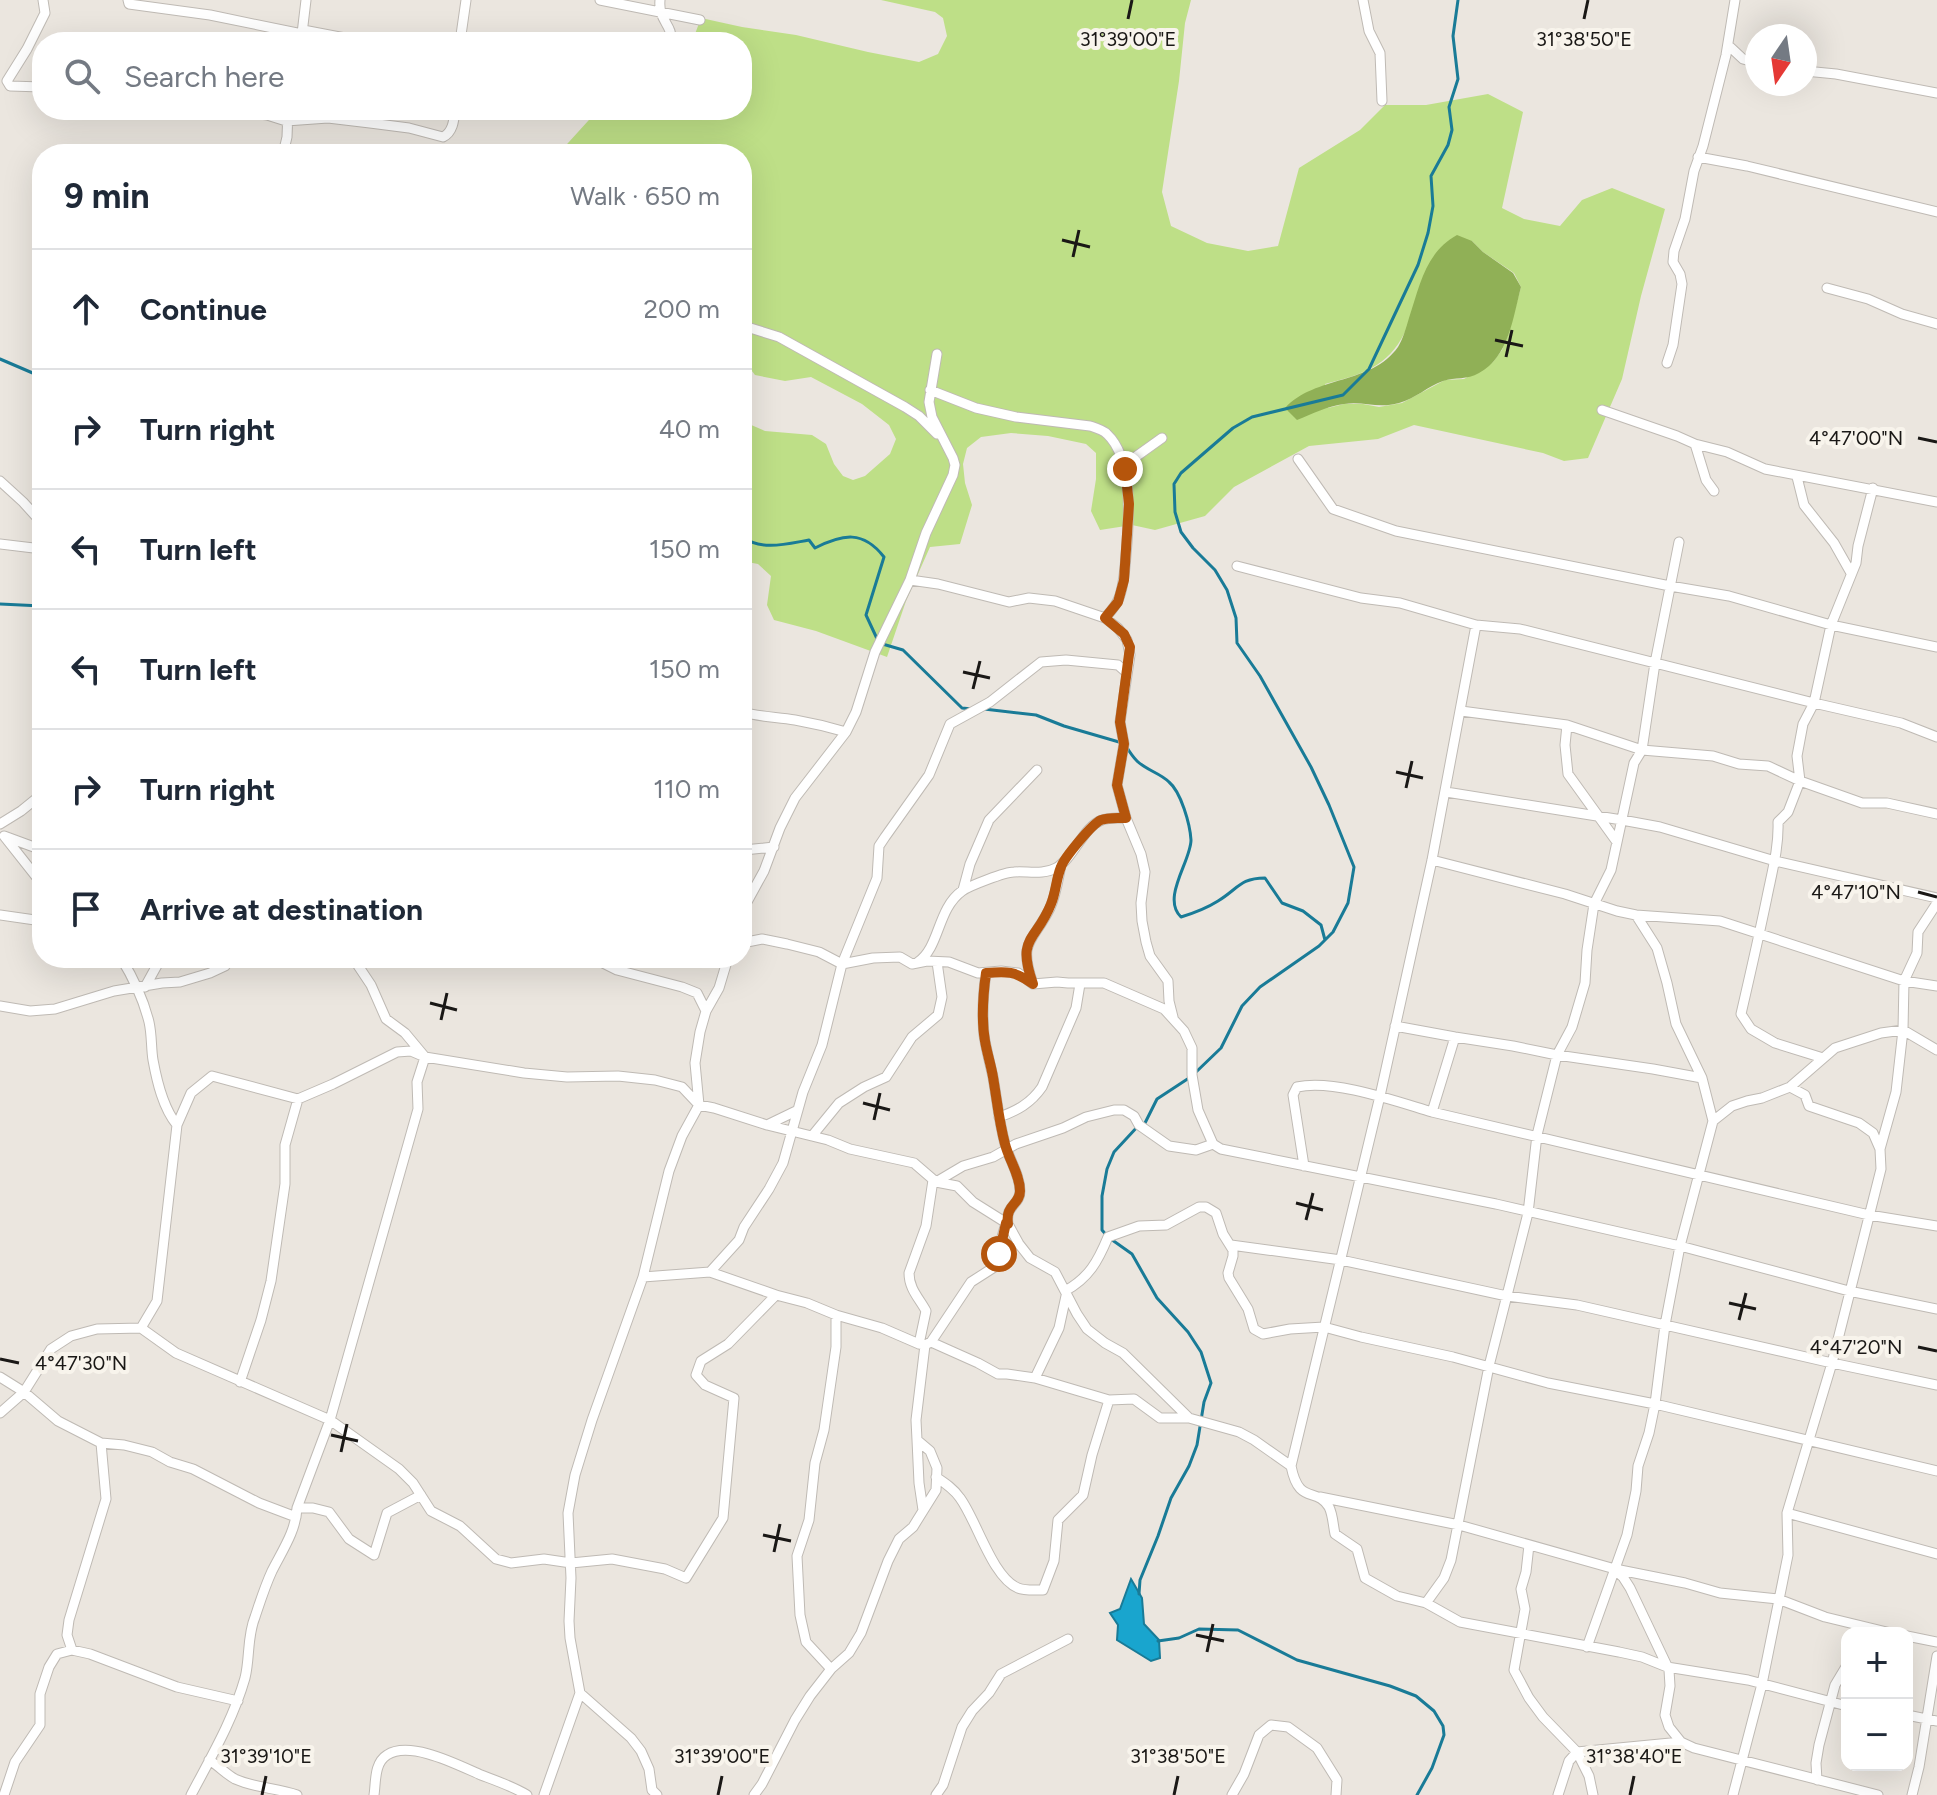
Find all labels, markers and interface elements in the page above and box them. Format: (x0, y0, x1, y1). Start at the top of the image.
north arrow (1745, 24, 1817, 96)
text: 31°39'00"E (1080, 27, 1176, 51)
text: 31°38'50"E (1536, 27, 1632, 51)
search box (32, 32, 752, 120)
icon: search (60, 54, 104, 98)
text: Search here (124, 58, 284, 95)
text: 9 min (64, 176, 150, 217)
text: Walk · 650 m (570, 180, 720, 212)
icon: ahead (64, 287, 108, 331)
text: Continue (140, 291, 267, 328)
text: 200 m (644, 293, 720, 325)
icon: right (64, 407, 108, 451)
text: Turn right (140, 411, 275, 448)
text: 40 m (659, 413, 720, 445)
text: 4°47'00"N (1809, 426, 1903, 450)
route end (1107, 451, 1143, 487)
icon: left (64, 527, 108, 571)
text: Turn left (140, 531, 257, 568)
text: 150 m (649, 533, 720, 565)
icon: left (64, 647, 108, 691)
text: Turn left (140, 651, 257, 688)
text: 150 m (649, 653, 720, 685)
icon: right (64, 767, 108, 811)
text: Turn right (140, 771, 275, 808)
text: 110 m (653, 773, 720, 805)
text: 4°47'10"N (1811, 880, 1901, 904)
icon: arrive (64, 887, 108, 931)
text: Arrive at destination (140, 891, 423, 928)
route start (981, 1236, 1017, 1272)
text: 4°47'20"N (1810, 1335, 1902, 1359)
text: 4°47'30"N (35, 1351, 127, 1375)
map controls (1841, 1627, 1913, 1771)
button: + (1841, 1627, 1913, 1699)
button: − (1841, 1699, 1913, 1771)
text: 31°39'10"E (220, 1744, 312, 1768)
text: 31°39'00"E (674, 1744, 770, 1768)
text: 31°38'50"E (1130, 1744, 1226, 1768)
text: 31°38'40"E (1585, 1744, 1683, 1768)

